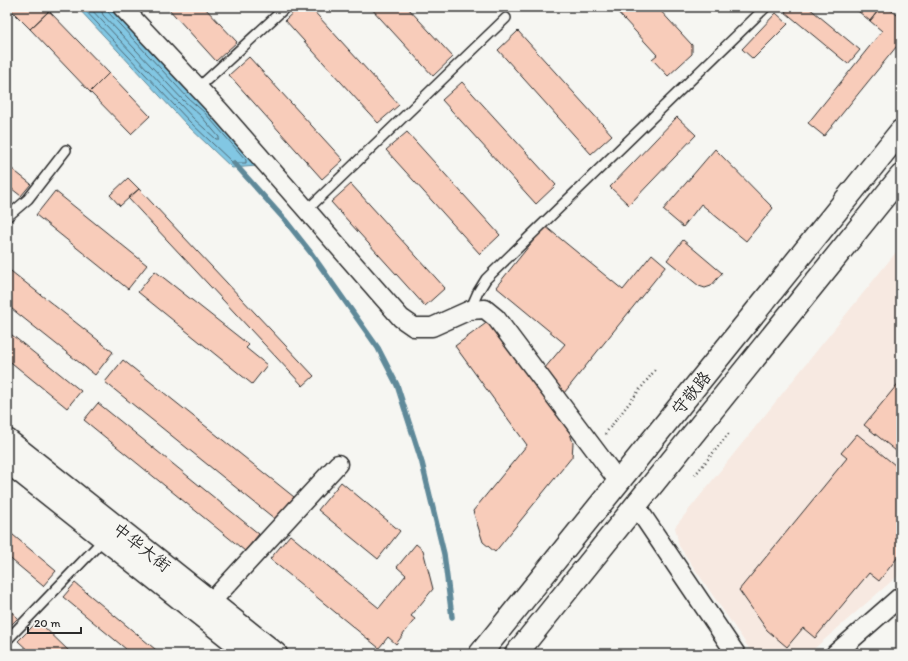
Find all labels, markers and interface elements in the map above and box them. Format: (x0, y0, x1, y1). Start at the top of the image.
street label: 守敬路 (667, 367, 715, 419)
street label: 中华大街 (109, 518, 175, 576)
scale bar (28, 609, 81, 635)
text: 20 m (34, 616, 61, 630)

